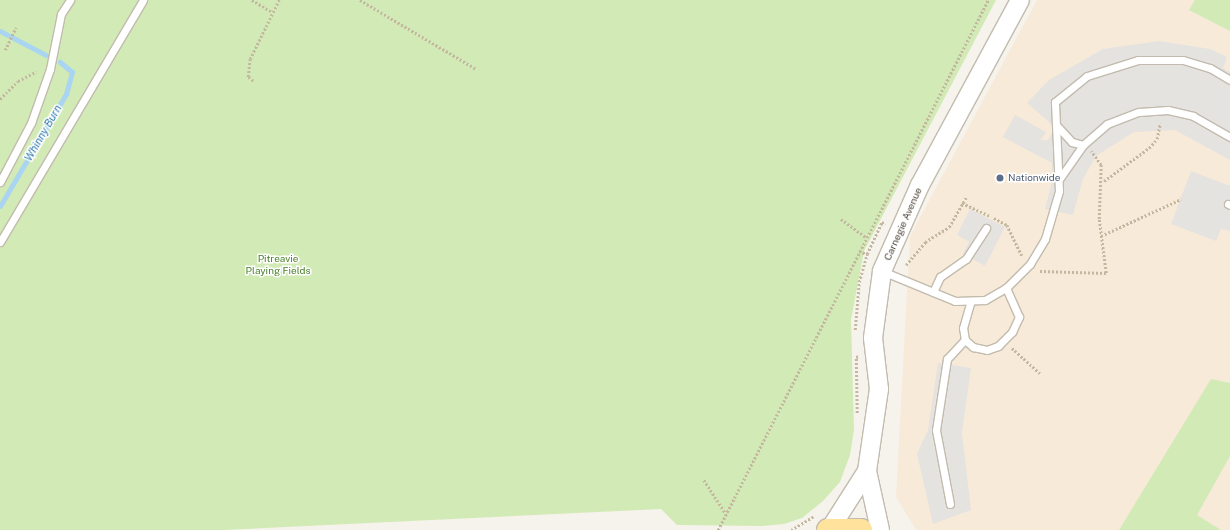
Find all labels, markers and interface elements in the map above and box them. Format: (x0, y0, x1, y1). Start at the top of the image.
water label: Whinny Burn (22, 102, 64, 164)
place label: Nationwide (1008, 172, 1060, 184)
marker: Nationwide (995, 173, 1005, 183)
street label: Carnegie Avenue (881, 186, 925, 262)
park label: Pitreavie Playing Fields (246, 252, 310, 276)

